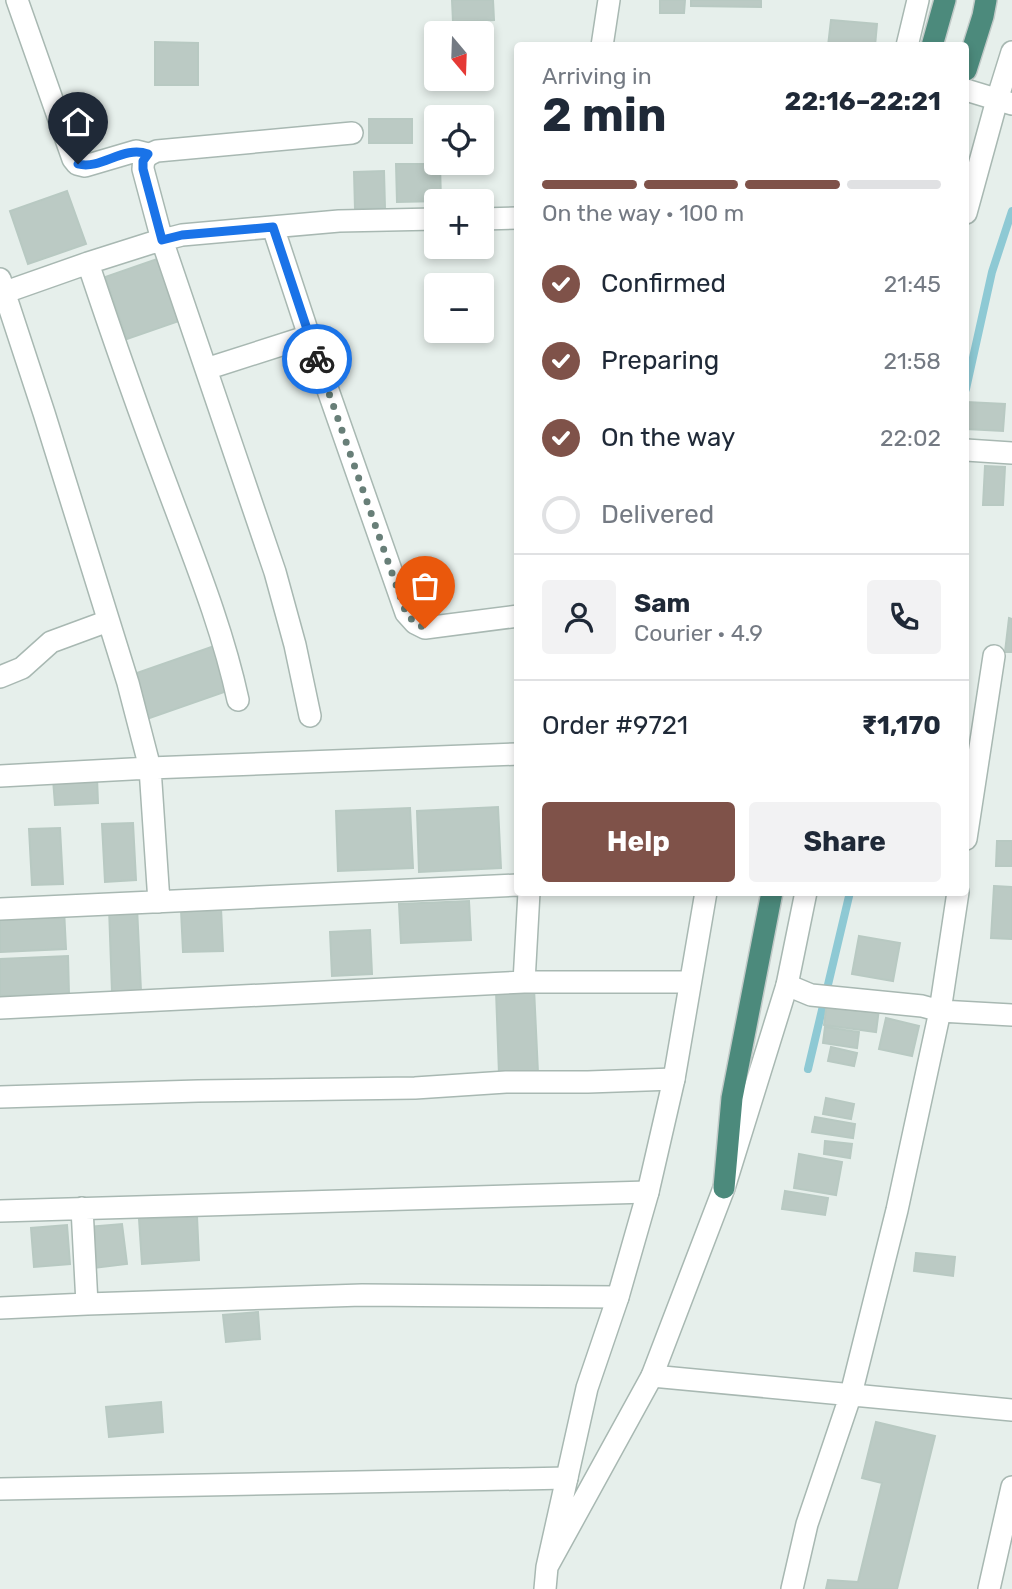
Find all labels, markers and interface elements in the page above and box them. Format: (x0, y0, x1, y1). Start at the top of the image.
north arrow (424, 21, 494, 91)
map controls (424, 21, 494, 343)
text: Arriving in (542, 62, 652, 90)
text: 22:16–22:21 (784, 86, 941, 117)
text: 2 min (542, 88, 667, 143)
pin (48, 92, 108, 164)
icon: home (59, 103, 97, 141)
button: locate (424, 105, 494, 175)
button: + (424, 189, 494, 259)
text: On the way · 100 m (542, 199, 744, 227)
icon: check (542, 265, 580, 303)
text: Confirmed (601, 268, 726, 299)
text: 21:45 (884, 270, 941, 298)
button: − (424, 273, 494, 343)
courier (282, 324, 352, 394)
icon: bike (298, 340, 336, 378)
icon: check (542, 342, 580, 380)
text: Preparing (601, 345, 719, 376)
text: 21:58 (883, 347, 941, 375)
icon: check (542, 419, 580, 457)
text: On the way (601, 422, 735, 453)
text: 22:02 (880, 424, 941, 452)
text: Delivered (601, 499, 714, 530)
pin (395, 556, 455, 628)
icon: bag (406, 567, 444, 605)
button: person (542, 580, 616, 654)
button: phone (867, 580, 941, 654)
text: Sam (634, 588, 690, 619)
text: Courier · 4.9 (634, 619, 763, 647)
text: Order #9721 (542, 710, 688, 741)
text: ₹1,170 (861, 710, 941, 741)
button: Help (542, 802, 735, 882)
button: Share (749, 802, 941, 882)

